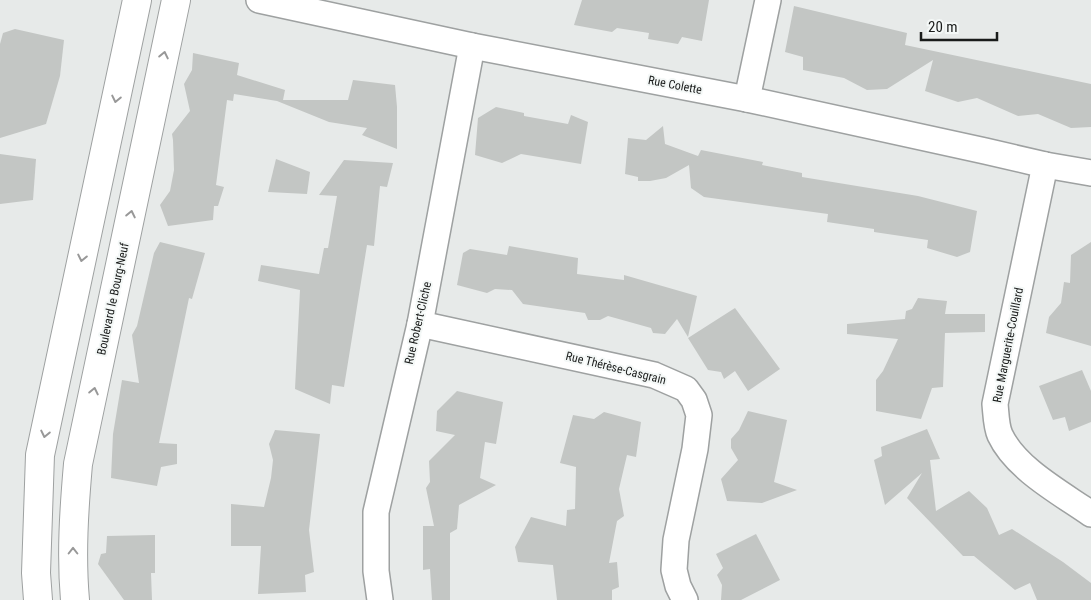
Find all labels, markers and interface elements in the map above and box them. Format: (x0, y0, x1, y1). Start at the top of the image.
scale bar (921, 10, 997, 42)
text: 20 m (928, 18, 958, 36)
one-way arrow (158, 51, 169, 60)
street label: Rue Colette (647, 73, 703, 97)
one-way arrow (111, 95, 122, 104)
one-way arrow (125, 210, 135, 219)
street label: Boulevard le Bourg-Neuf (94, 241, 132, 356)
one-way arrow (77, 254, 88, 262)
street label: Rue Robert-Cliche (402, 280, 434, 366)
street label: Rue Marguerite-Couillard (990, 286, 1026, 404)
street label: Rue Thérèse-Casgrain (564, 349, 668, 387)
one-way arrow (88, 386, 98, 395)
one-way arrow (40, 430, 51, 439)
one-way arrow (68, 547, 78, 555)

